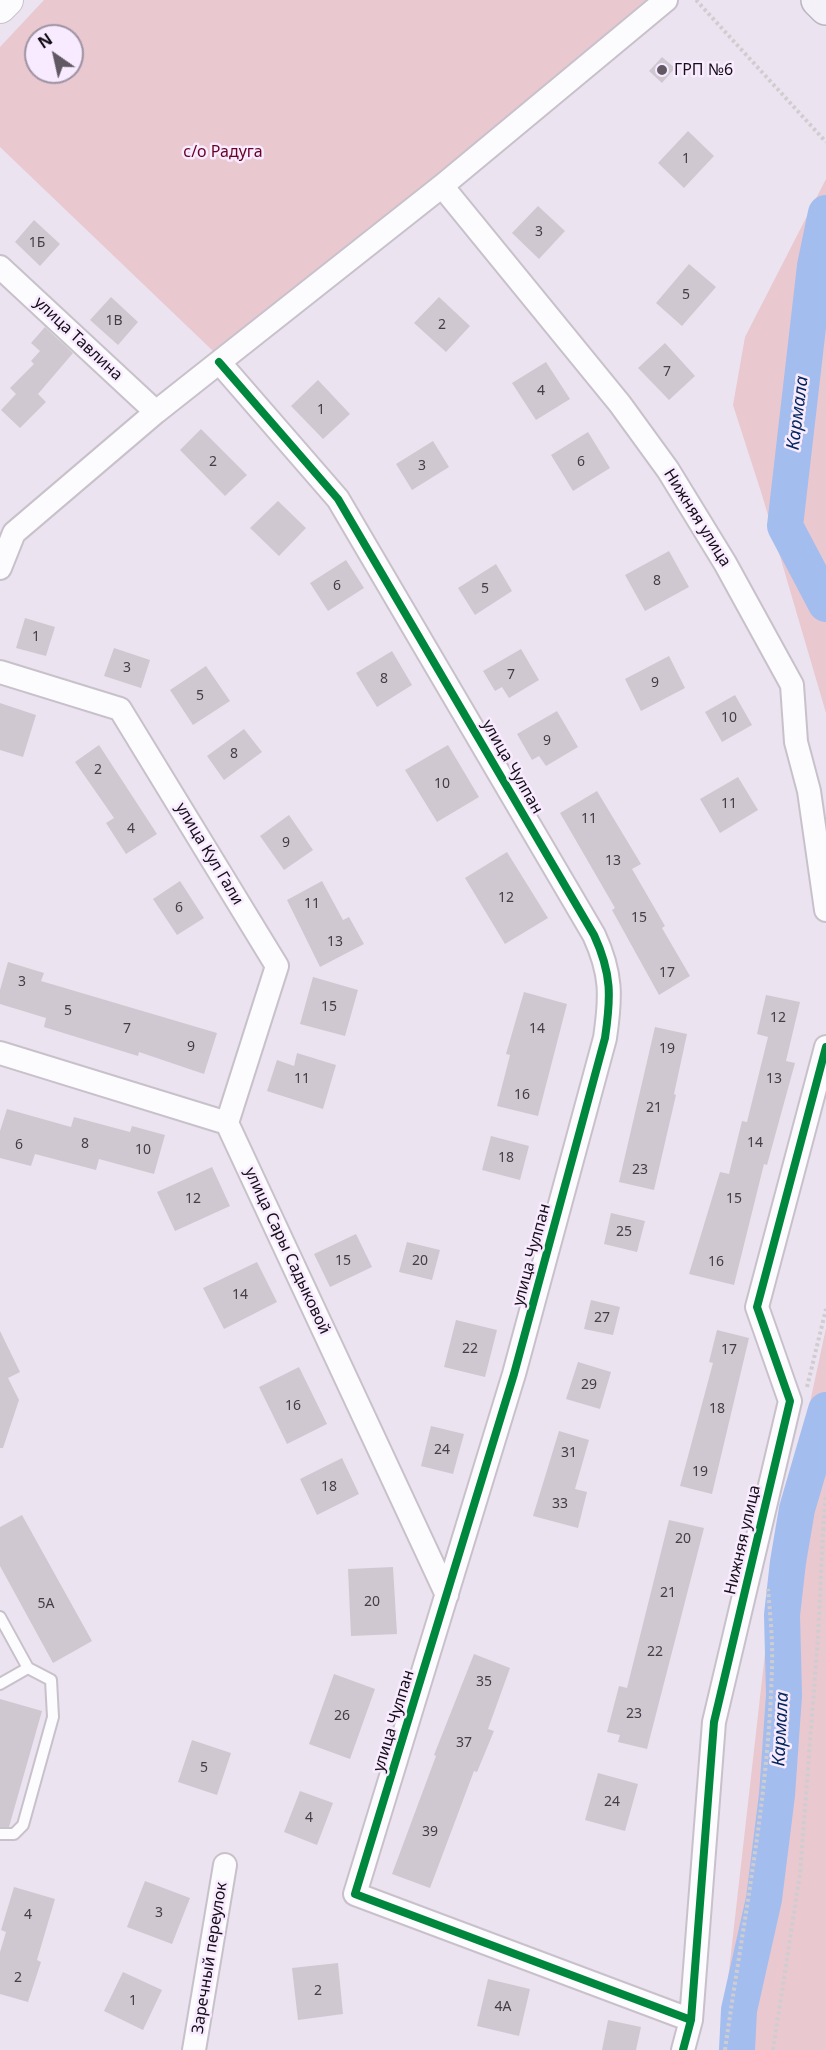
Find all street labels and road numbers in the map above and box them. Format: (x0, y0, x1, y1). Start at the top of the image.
street label: улица Тавлина (30, 293, 126, 385)
street label: Нижняя улица (659, 466, 735, 570)
street label: улица Чулпан (477, 717, 547, 817)
street label: улица Кул Гали (171, 799, 247, 909)
street label: улица Сары Садыковой (240, 1165, 334, 1337)
street label: улица Чулпан (509, 1202, 555, 1308)
street label: Нижняя улица (721, 1483, 765, 1597)
street label: улица Чулпан (369, 1668, 419, 1774)
street label: Заречный переулок (189, 1881, 231, 2035)

